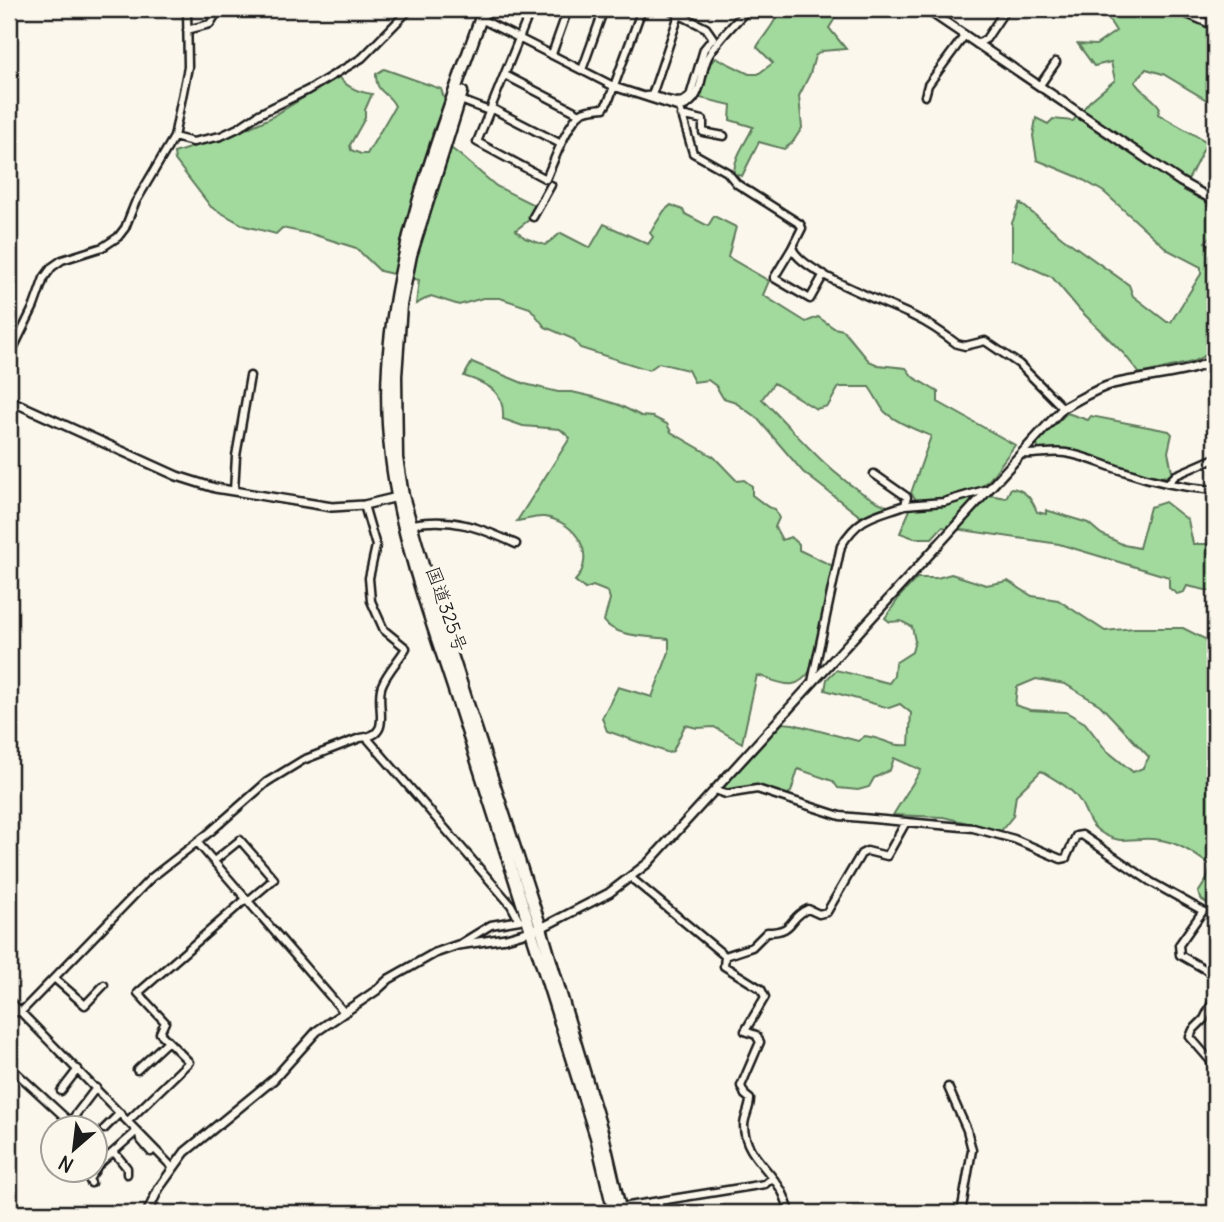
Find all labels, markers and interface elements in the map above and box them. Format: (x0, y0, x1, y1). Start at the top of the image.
street label: 国道325号 (421, 563, 473, 655)
north arrow (38, 1114, 108, 1184)
text: N (55, 1150, 77, 1178)

